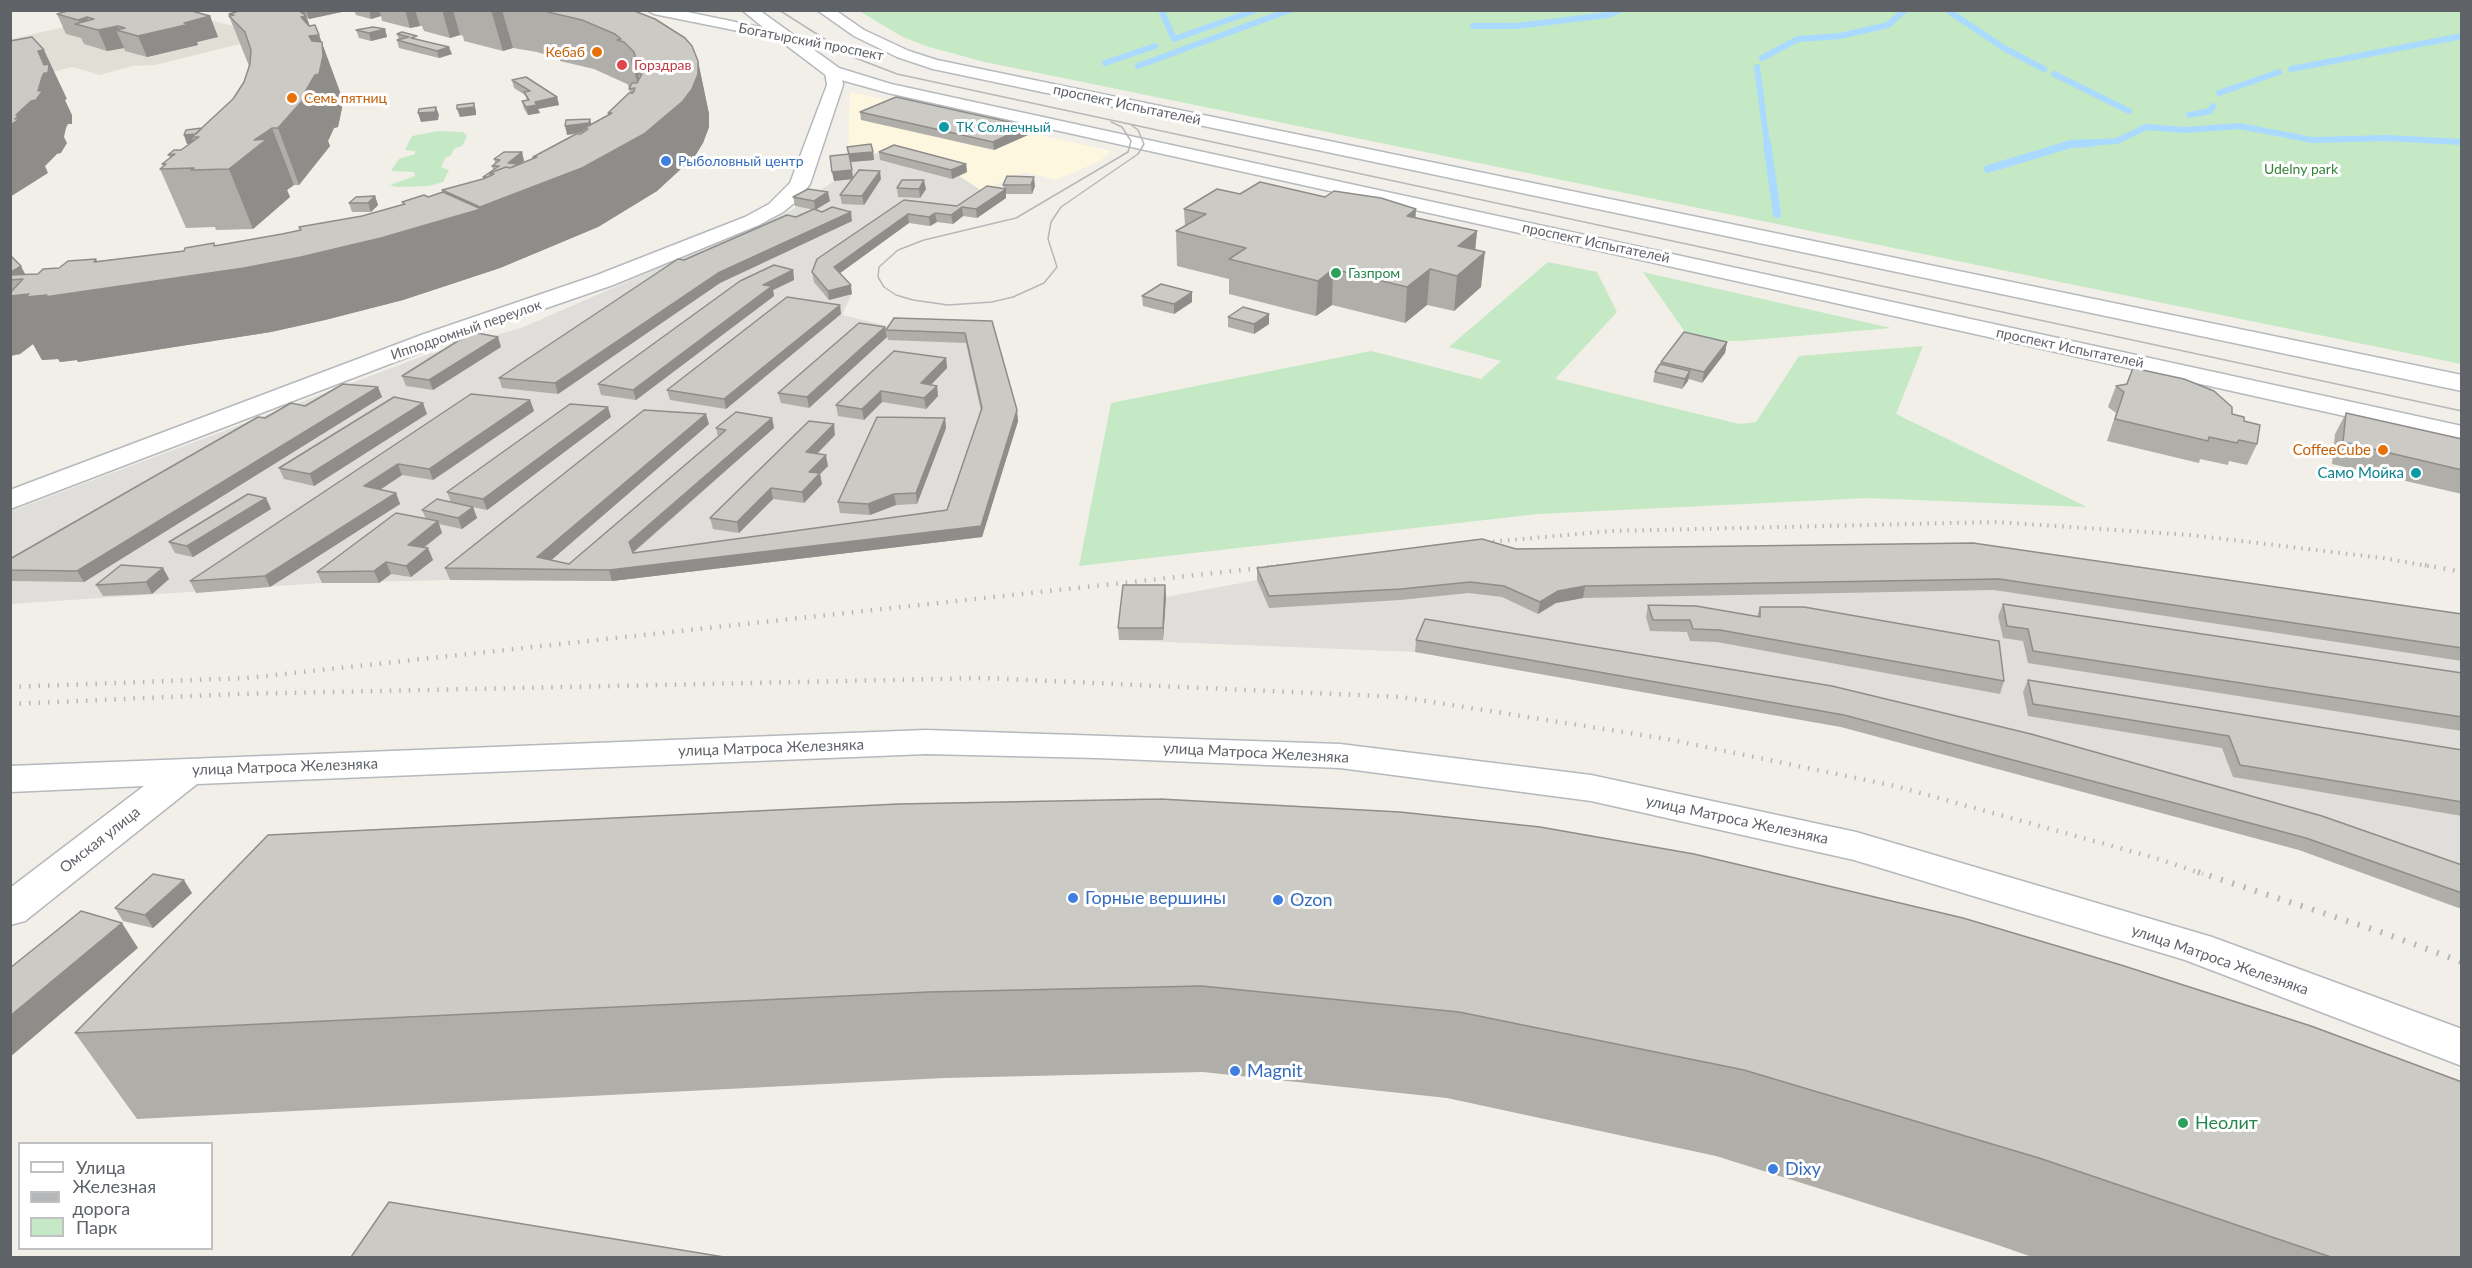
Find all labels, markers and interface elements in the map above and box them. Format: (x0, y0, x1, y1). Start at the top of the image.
street label: Богатырский проспект (737, 20, 885, 64)
place label: Кебаб (545, 44, 585, 60)
marker: Кебаб (590, 45, 604, 59)
place label: Горздрав (634, 57, 691, 73)
marker: Горздрав (615, 58, 629, 72)
street label: проспект Испытателей (1052, 81, 1202, 129)
place label: Семь пятниц (304, 90, 387, 106)
marker: Семь пятниц (285, 91, 299, 105)
place label: ТК Солнечный (956, 119, 1051, 135)
marker: ТК Солнечный (937, 120, 951, 134)
place label: Рыболовный центр (678, 153, 804, 169)
marker: Рыболовный центр (659, 154, 673, 168)
park label: Udelny park (2264, 161, 2338, 177)
street label: проспект Испытателей (1521, 219, 1671, 267)
place label: Газпром (1348, 265, 1400, 281)
marker: Газпром (1329, 266, 1343, 280)
street label: Ипподромный переулок (388, 296, 544, 364)
street label: проспект Испытателей (1995, 324, 2145, 372)
place label: CoffeeCube (2293, 441, 2371, 459)
marker: CoffeeCube (2376, 443, 2390, 457)
place label: Само Мойка (2318, 464, 2404, 482)
marker: Само Мойка (2409, 466, 2423, 480)
street label: улица Матроса Железняка (678, 736, 864, 760)
street label: улица Матроса Железняка (1163, 739, 1349, 767)
street label: улица Матроса Железняка (192, 755, 378, 779)
street label: улица Матроса Железняка (1644, 792, 1830, 848)
street label: Омская улица (56, 803, 144, 877)
place label: Горные вершины (1085, 887, 1226, 909)
place label: Ozon (1290, 889, 1332, 911)
marker: Горные вершины (1066, 891, 1080, 905)
marker: Ozon (1271, 893, 1285, 907)
street label: улица Матроса Железняка (2129, 921, 2311, 999)
place label: Magnit (1247, 1060, 1303, 1082)
marker: Magnit (1228, 1064, 1242, 1078)
place label: Неолит (2195, 1112, 2258, 1134)
marker: Неолит (2176, 1116, 2190, 1130)
legend (18, 1142, 213, 1250)
text: Улица (76, 1156, 126, 1178)
place label: Dixy (1785, 1158, 1821, 1180)
marker: Dixy (1766, 1162, 1780, 1176)
text: Железная дорога (72, 1175, 156, 1219)
text: Парк (76, 1216, 117, 1238)

